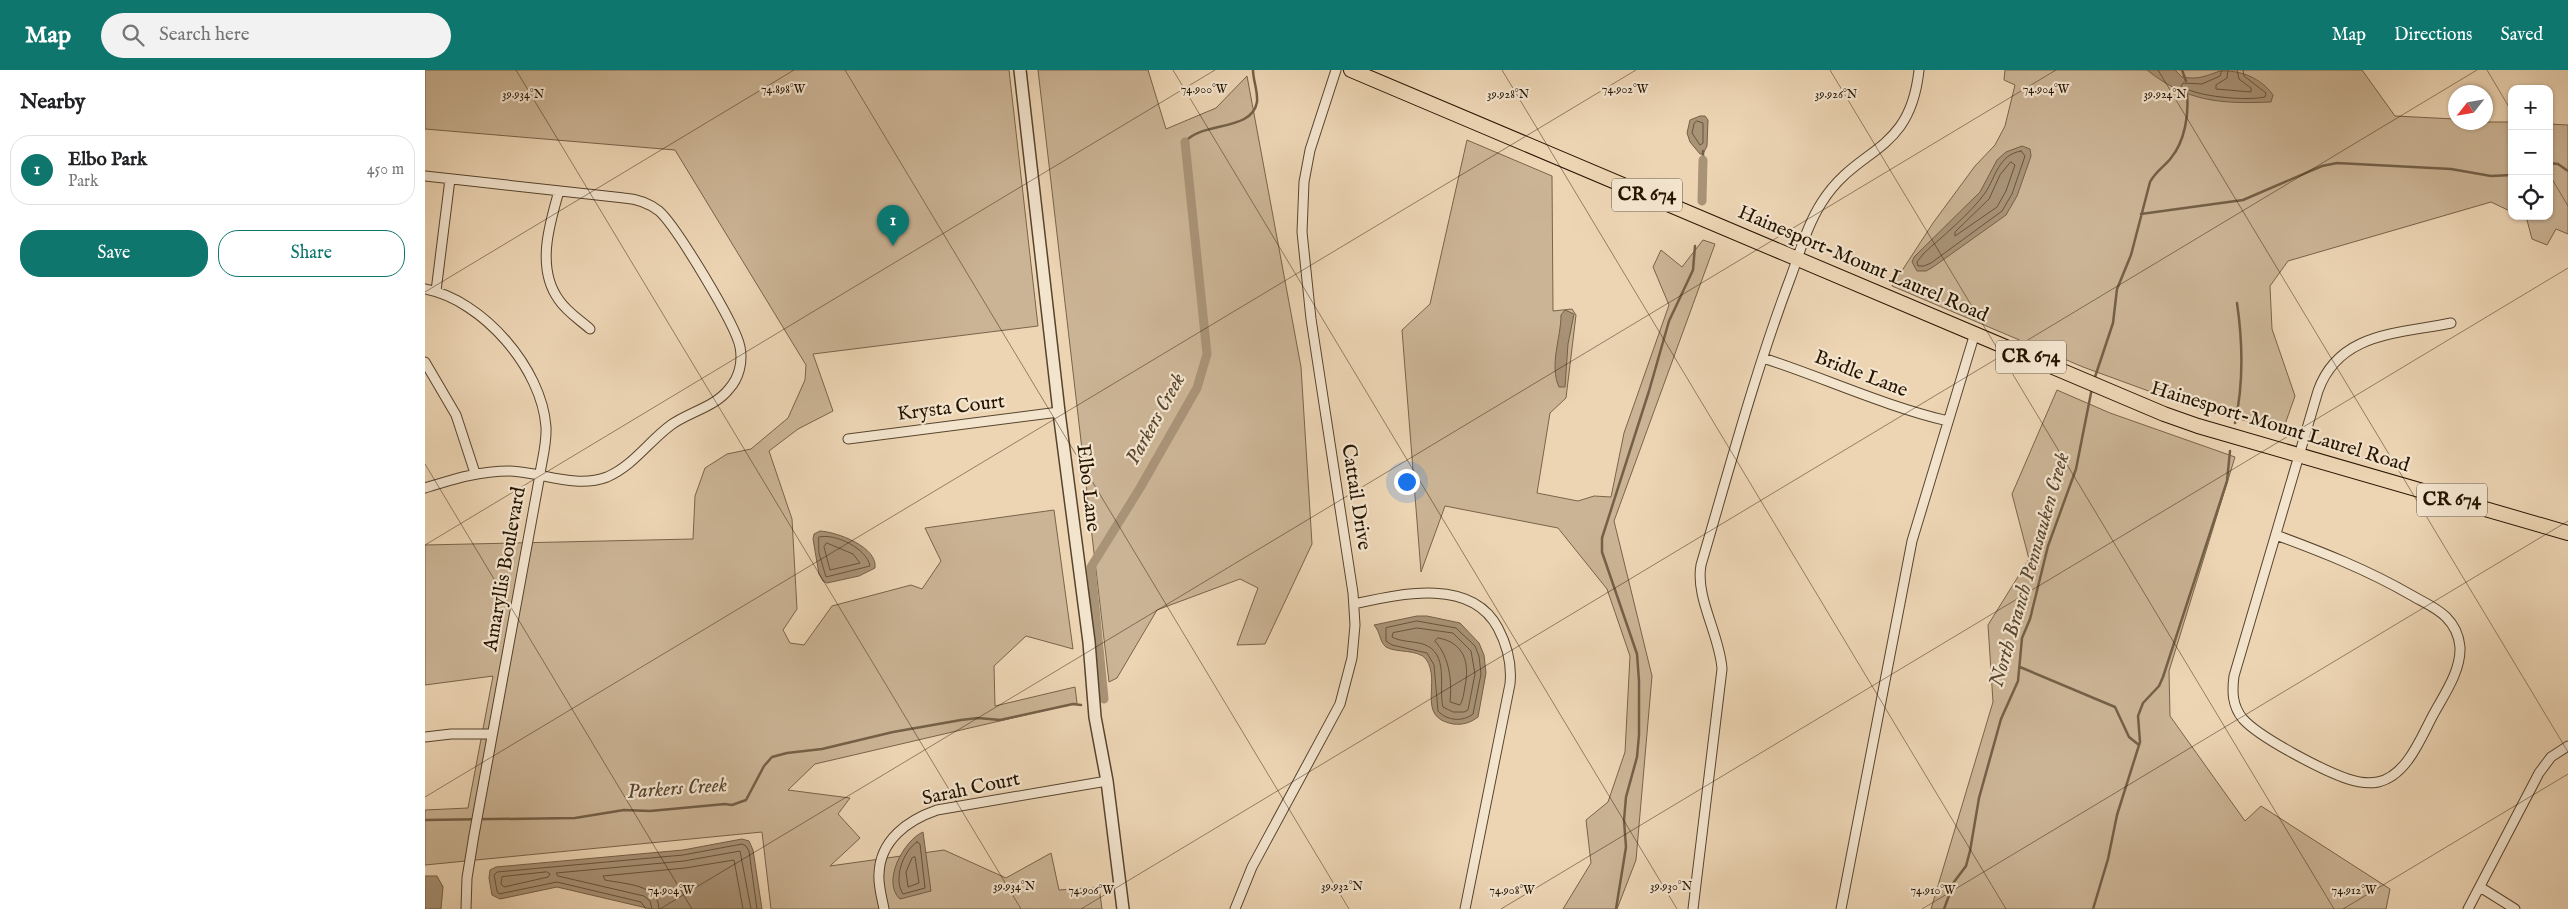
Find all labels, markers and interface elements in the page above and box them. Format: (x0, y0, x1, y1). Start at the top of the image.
search box (101, 13, 451, 58)
text: Map (25, 20, 71, 51)
icon: search (119, 21, 147, 49)
text: Search here (159, 23, 250, 47)
text: Map (2332, 24, 2366, 47)
text: Directions (2394, 24, 2472, 47)
text: Saved (2500, 24, 2543, 47)
text: 74.898°W (761, 82, 806, 97)
text: 74.900°W (1181, 82, 1228, 97)
text: 74.902°W (1602, 82, 1649, 97)
text: 74.904°W (2023, 82, 2070, 97)
north arrow (2448, 85, 2493, 130)
map controls (2508, 85, 2553, 220)
button: + (2508, 85, 2553, 130)
text: 39.934°N (502, 87, 545, 102)
text: 39.928°N (1487, 87, 1530, 102)
text: 39.926°N (1815, 87, 1858, 102)
text: 39.924°N (2143, 87, 2187, 102)
text: Nearby (20, 89, 85, 116)
button: − (2508, 130, 2553, 175)
text: Elbo Park (68, 148, 147, 172)
text: 1 (34, 160, 40, 180)
text: 450 m (367, 160, 404, 180)
text: Park (68, 172, 98, 192)
button: locate (2508, 175, 2553, 220)
road number: CR 674 (1612, 178, 1682, 212)
street label: Hainesport-Mount Laurel Road (1734, 200, 1992, 328)
pin: 1 (877, 205, 909, 246)
button: Save (20, 230, 208, 277)
button: Share (218, 230, 405, 277)
road number: CR 674 (1996, 340, 2066, 374)
street label: Bridle Lane (1811, 345, 1911, 403)
water label: Parkers Creek (1120, 368, 1192, 469)
street label: Hainesport-Mount Laurel Road (2148, 376, 2413, 478)
street label: Krysta Court (896, 389, 1006, 427)
street label: Cattail Drive (1335, 442, 1377, 552)
street label: Elbo Lane (1070, 443, 1106, 533)
water label: North Branch Pennsauken Creek (1984, 449, 2077, 691)
your location (1394, 469, 1420, 495)
street label: Amaryllis Boulevard (478, 484, 532, 654)
road number: CR 674 (2417, 484, 2487, 516)
street label: Sarah Court (920, 766, 1022, 812)
water label: Parkers Creek (626, 772, 728, 806)
text: 39.934°N (993, 879, 1036, 894)
text: 39.932°N (1321, 879, 1364, 894)
text: 39.930°N (1650, 879, 1693, 894)
text: 74.904°W (648, 883, 695, 898)
text: 74.906°W (1068, 883, 1114, 898)
text: 74.908°W (1489, 883, 1535, 898)
text: 74.910°W (1910, 883, 1956, 898)
text: 74.912°W (2332, 883, 2377, 898)

